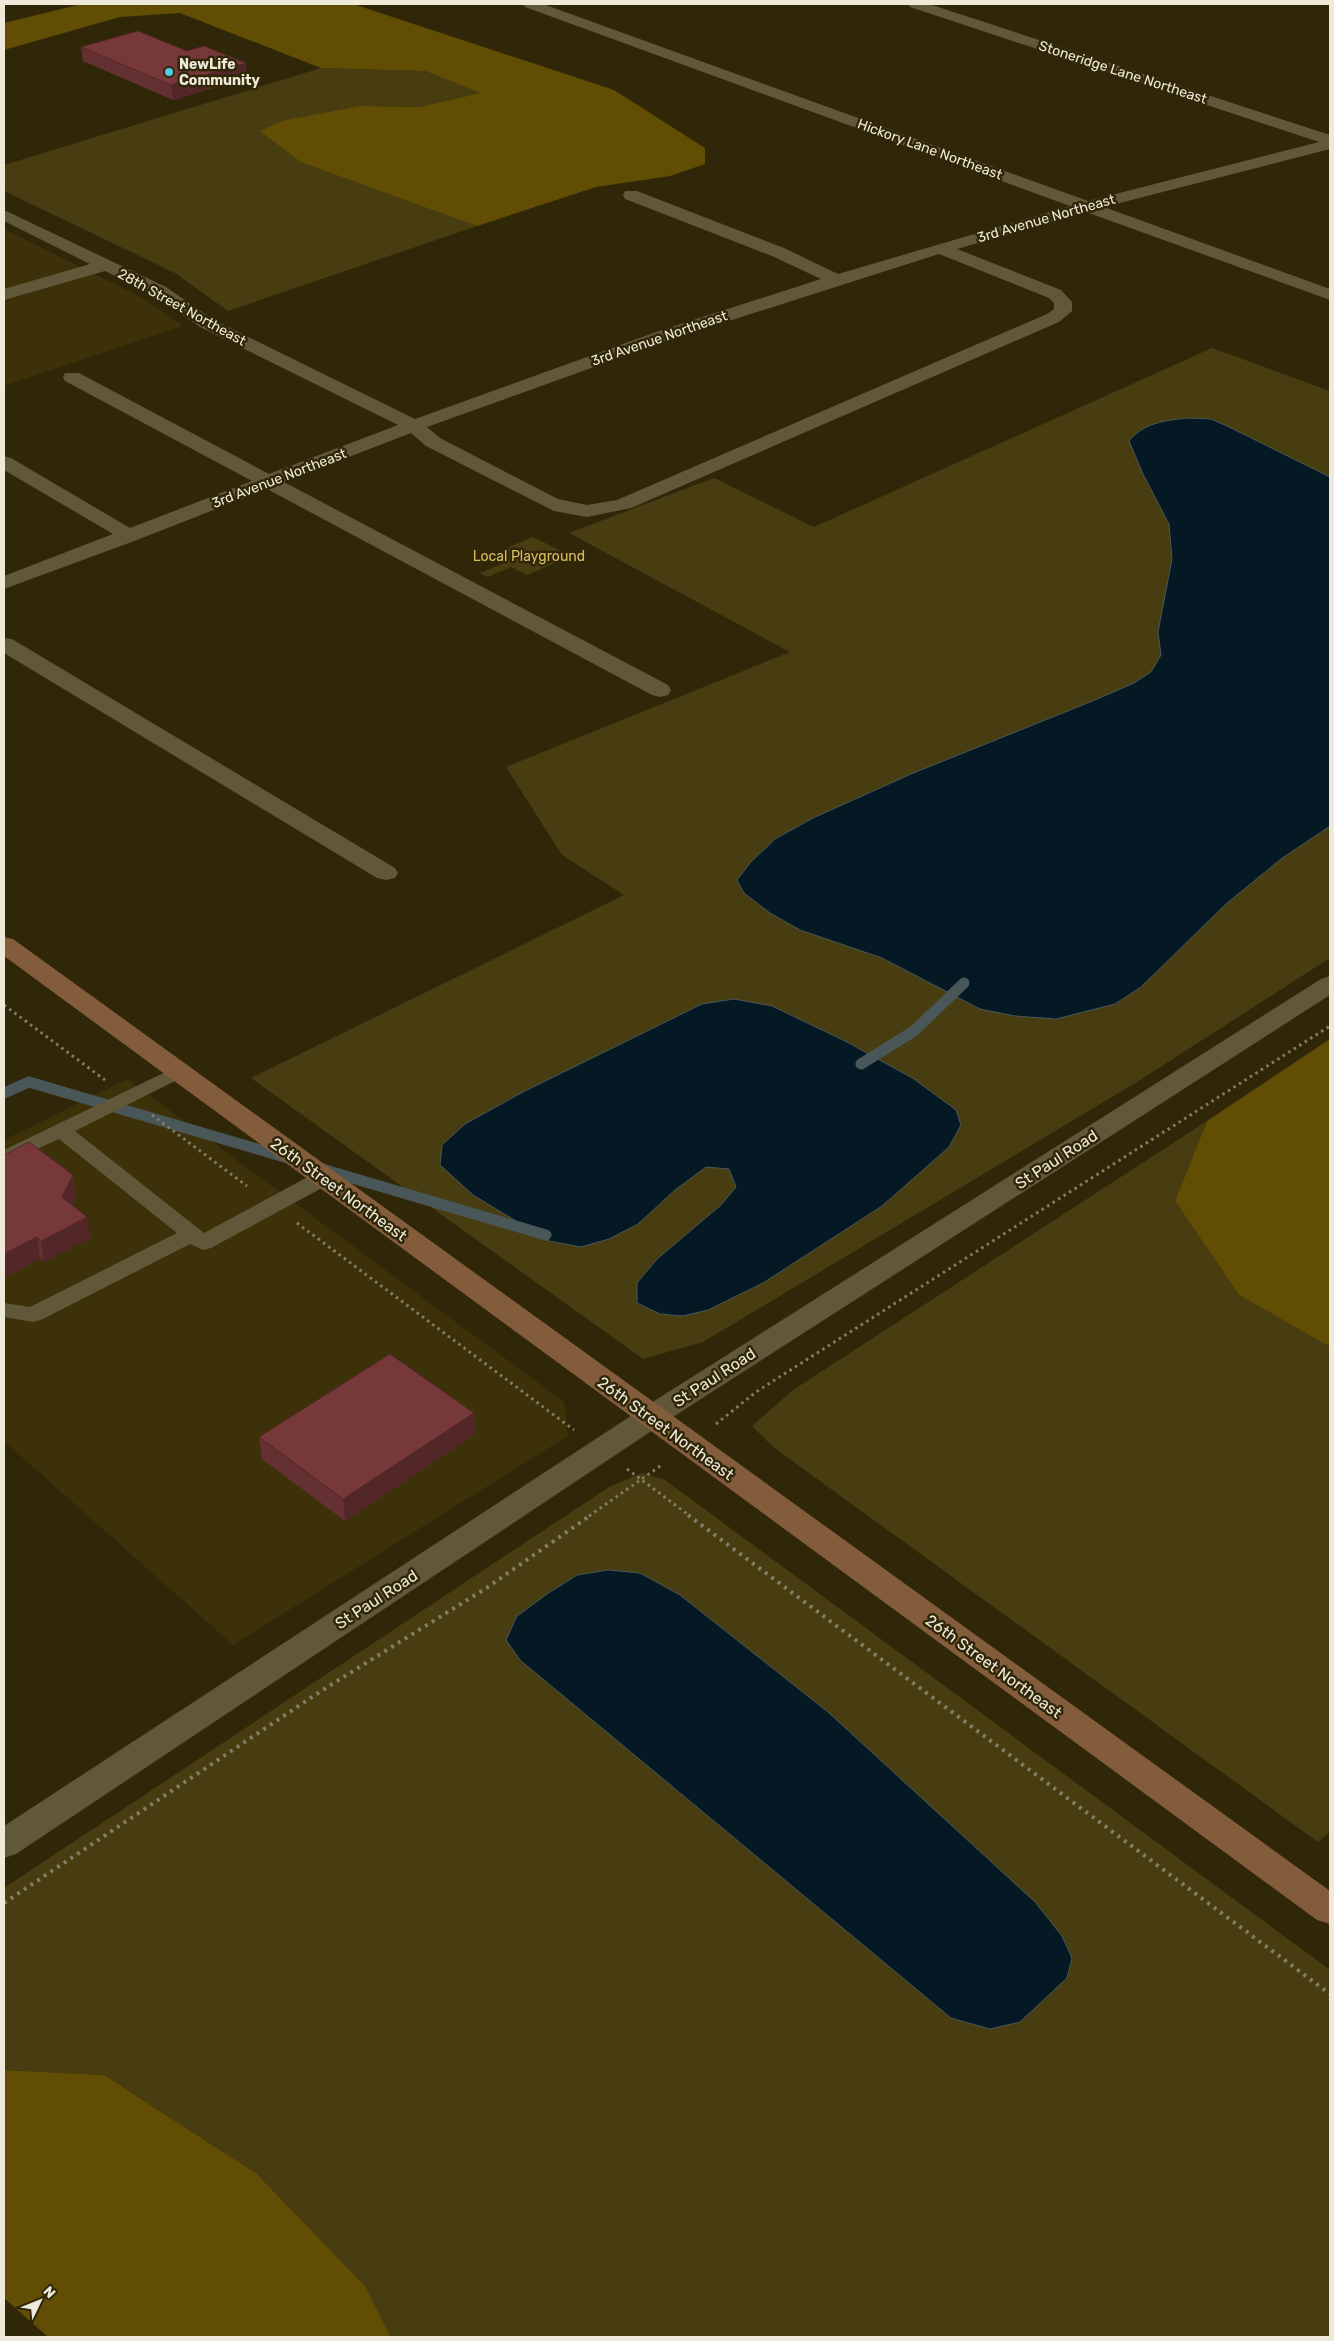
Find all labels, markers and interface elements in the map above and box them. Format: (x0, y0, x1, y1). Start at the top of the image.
street label: Stoneridge Lane Northeast (1037, 37, 1210, 108)
place label: NewLife Community (179, 56, 261, 89)
marker: NewLife Community (163, 66, 175, 78)
street label: Hickory Lane Northeast (855, 115, 1005, 184)
street label: 3rd Avenue Northeast (975, 190, 1118, 246)
street label: 28th Street Northeast (115, 265, 249, 350)
street label: 3rd Avenue Northeast (589, 307, 730, 370)
street label: 3rd Avenue Northeast (210, 445, 349, 512)
park label: Local Playground (473, 548, 585, 565)
street label: St Paul Road (1011, 1126, 1101, 1193)
street label: 26th Street Northeast (267, 1134, 411, 1245)
street label: St Paul Road (669, 1344, 759, 1411)
street label: 26th Street Northeast (594, 1373, 738, 1484)
street label: St Paul Road (331, 1566, 421, 1633)
street label: 26th Street Northeast (922, 1611, 1066, 1722)
north arrow (15, 2276, 65, 2326)
text: N (39, 2283, 59, 2302)

